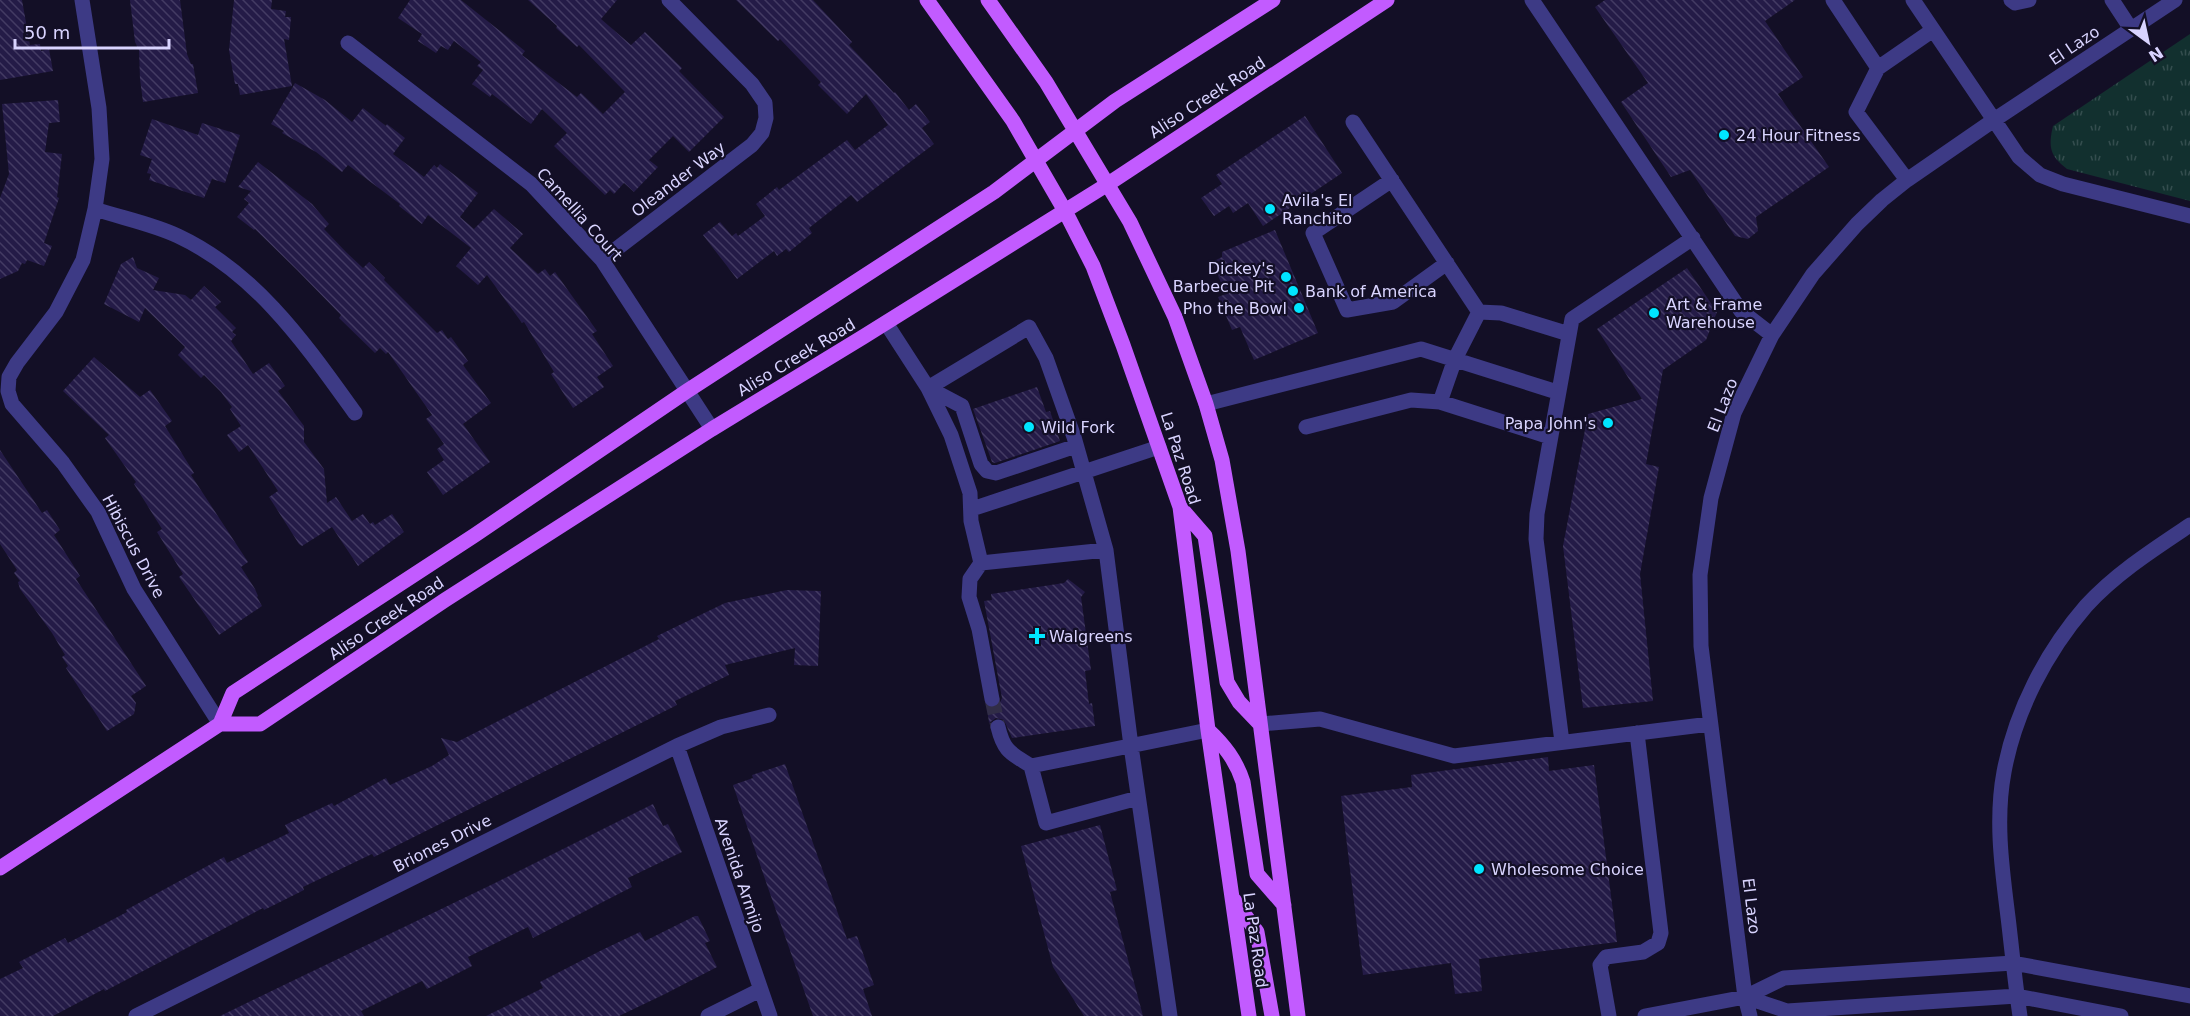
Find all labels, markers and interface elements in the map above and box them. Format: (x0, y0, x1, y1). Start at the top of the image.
scale bar (15, 12, 170, 50)
north arrow (2118, 12, 2178, 72)
text: 50 m (24, 22, 70, 43)
street label: El Lazo (2046, 22, 2103, 69)
text: N (2145, 43, 2167, 66)
street label: Aliso Creek Road (1146, 53, 1269, 142)
place label: 24 Hour Fitness (1736, 126, 1860, 145)
marker: 24 Hour Fitness (1717, 128, 1731, 142)
street label: Oleander Way (628, 138, 729, 221)
street label: Camellia Court (533, 164, 626, 265)
place label: Avila's El Ranchito (1282, 191, 1353, 228)
marker: Avila's El Ranchito (1263, 202, 1277, 216)
place label: Dickey's Barbecue Pit (1173, 259, 1274, 296)
marker: Dickey's Barbecue Pit (1279, 270, 1293, 284)
place label: Bank of America (1305, 282, 1437, 301)
marker: Bank of America (1286, 284, 1300, 298)
place label: Art & Frame Warehouse (1666, 295, 1762, 332)
place label: Pho the Bowl (1183, 299, 1287, 318)
marker: Pho the Bowl (1292, 301, 1306, 315)
marker: Art & Frame Warehouse (1647, 306, 1661, 320)
street label: Aliso Creek Road (734, 315, 859, 400)
street label: El Lazo (1703, 375, 1741, 435)
street label: La Paz Road (1157, 409, 1204, 507)
place label: Papa John's (1505, 414, 1596, 433)
marker: Papa John's (1601, 416, 1615, 430)
place label: Wild Fork (1041, 418, 1116, 437)
marker: Wild Fork (1022, 420, 1036, 434)
street label: Hibiscus Drive (98, 491, 169, 601)
street label: Aliso Creek Road (325, 573, 447, 664)
place label: Walgreens (1049, 627, 1133, 646)
marker: Walgreens (1030, 629, 1044, 643)
street label: Briones Drive (390, 810, 495, 876)
street label: Avenida Armijo (711, 815, 768, 935)
place label: Wholesome Choice (1491, 860, 1644, 879)
marker: Wholesome Choice (1472, 862, 1486, 876)
street label: El Lazo (1739, 877, 1764, 935)
street label: La Paz Road (1239, 891, 1272, 989)

